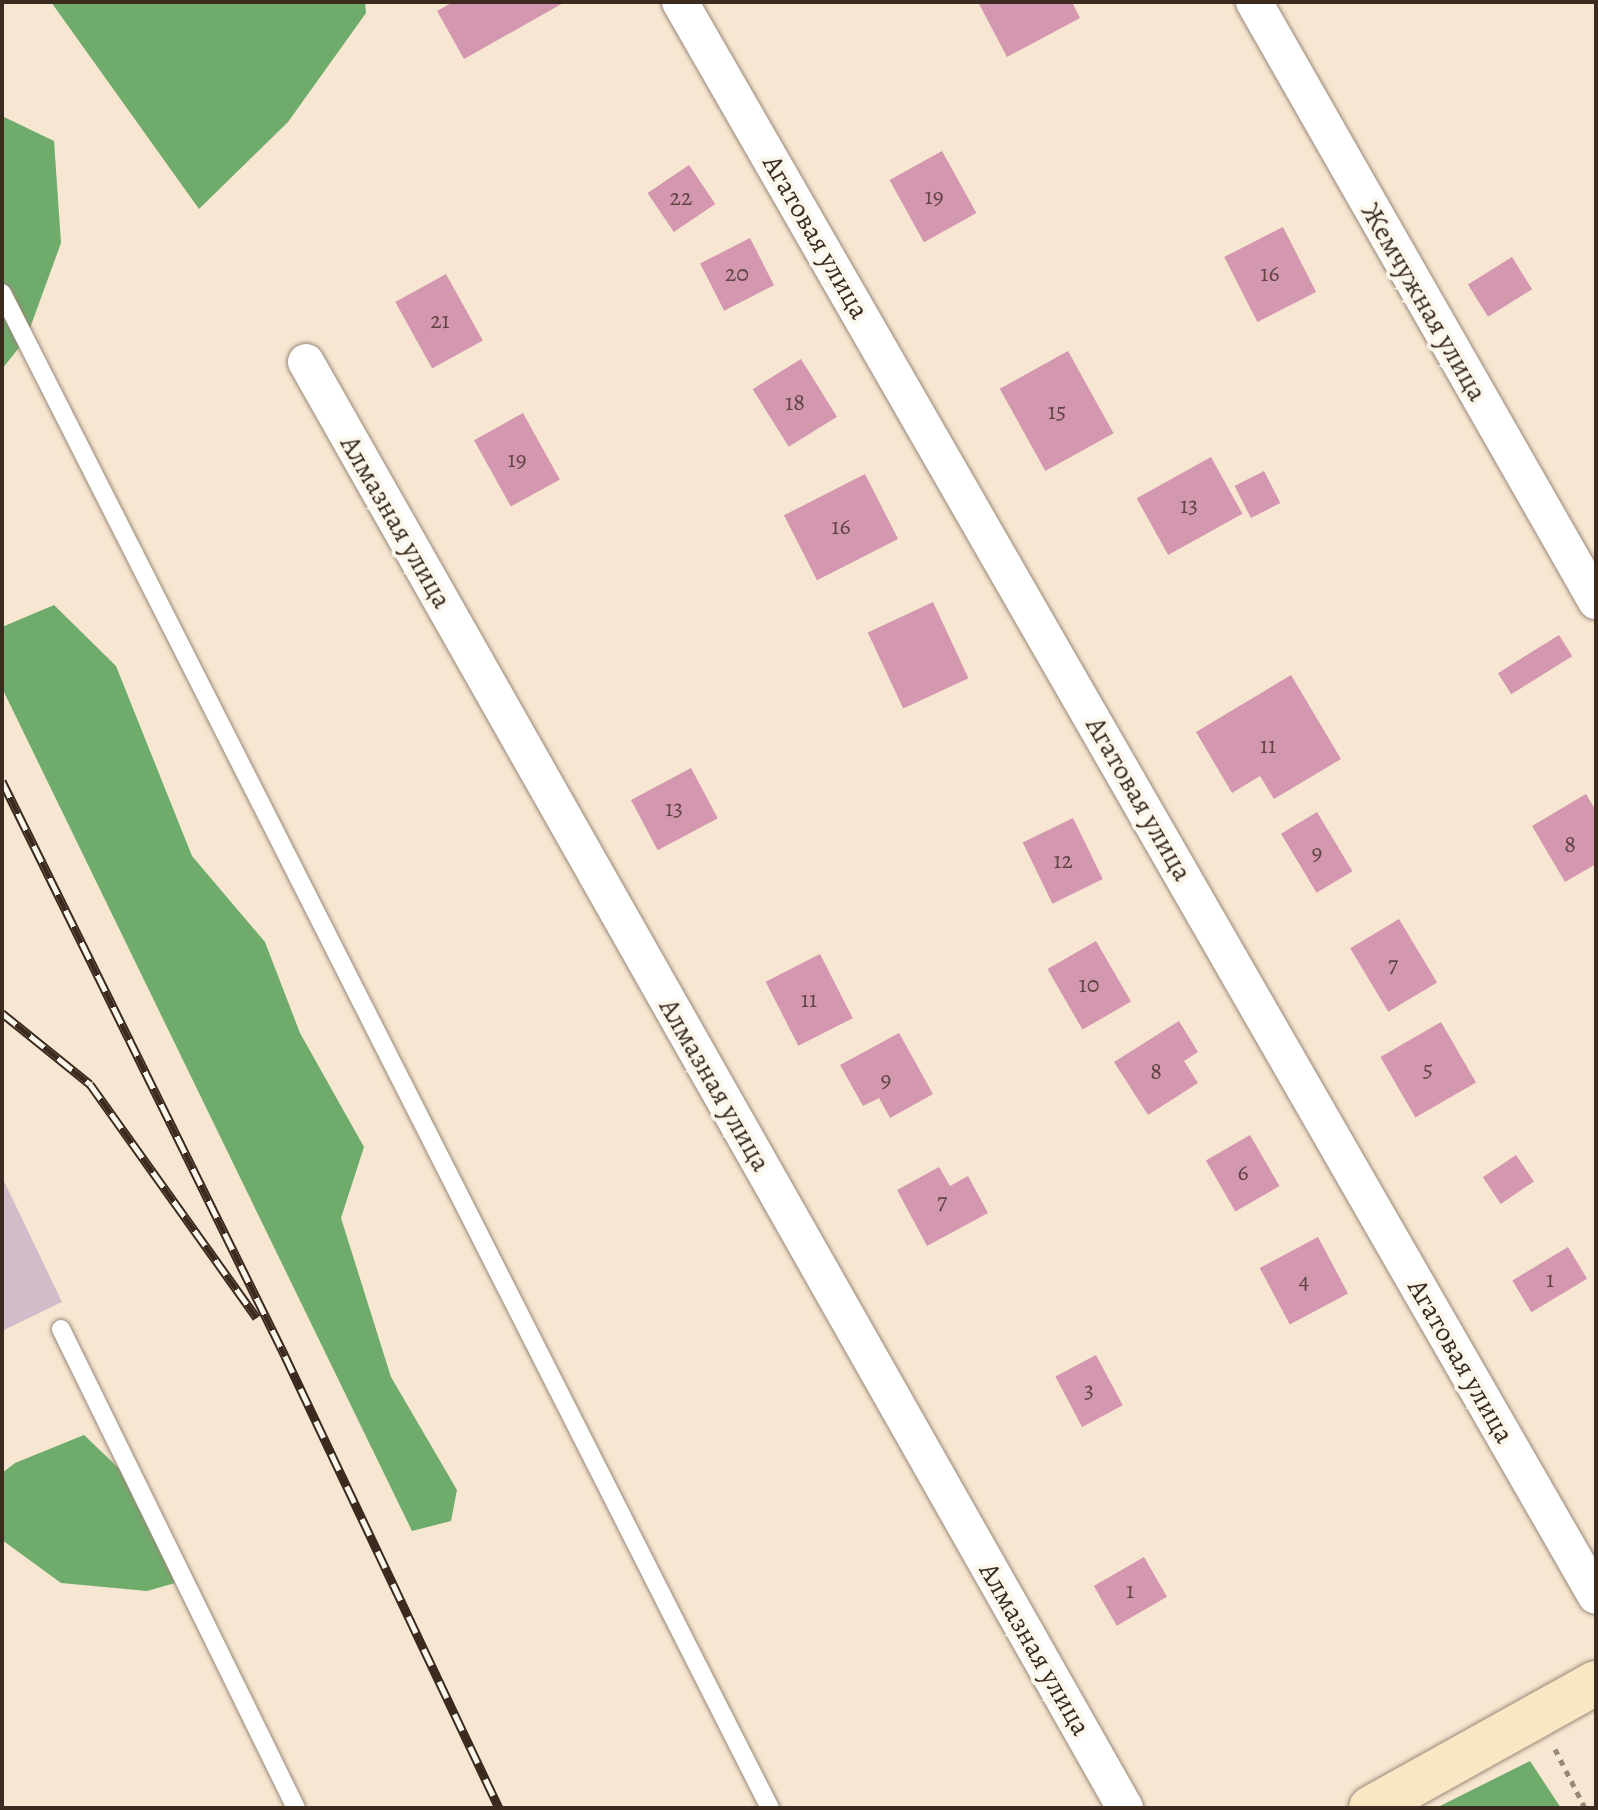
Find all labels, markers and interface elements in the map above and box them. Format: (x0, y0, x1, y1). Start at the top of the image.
street label: Агатовая улица (756, 149, 876, 325)
house number: 19 (924, 183, 944, 211)
house number: 22 (670, 184, 692, 212)
street label: Жемчужная улица (1354, 197, 1494, 407)
house number: 20 (725, 260, 749, 288)
house number: 16 (1260, 260, 1280, 288)
house number: 21 (430, 307, 450, 335)
house number: 18 (785, 389, 805, 417)
house number: 15 (1048, 398, 1066, 426)
street label: Алмазная улица (333, 430, 459, 614)
house number: 19 (507, 446, 527, 474)
house number: 13 (1180, 492, 1198, 520)
house number: 16 (831, 513, 851, 541)
street label: Агатовая улица (1079, 711, 1199, 887)
house number: 11 (1260, 732, 1276, 760)
house number: 13 (665, 795, 683, 823)
house number: 8 (1564, 831, 1576, 859)
house number: 9 (1312, 839, 1322, 867)
house number: 12 (1053, 847, 1073, 875)
house number: 7 (1388, 951, 1398, 979)
house number: 10 (1079, 971, 1099, 999)
house number: 11 (801, 986, 817, 1014)
street label: Алмазная улица (652, 993, 778, 1177)
house number: 5 (1423, 1056, 1433, 1084)
house number: 8 (1150, 1058, 1162, 1086)
house number: 9 (881, 1066, 891, 1094)
house number: 6 (1237, 1159, 1249, 1187)
house number: 7 (937, 1188, 947, 1216)
house number: 1 (1546, 1266, 1554, 1294)
house number: 4 (1299, 1267, 1309, 1295)
street label: Агатовая улица (1401, 1273, 1521, 1449)
house number: 3 (1084, 1377, 1094, 1405)
street label: Алмазная улица (972, 1557, 1098, 1741)
house number: 1 (1126, 1577, 1134, 1605)

